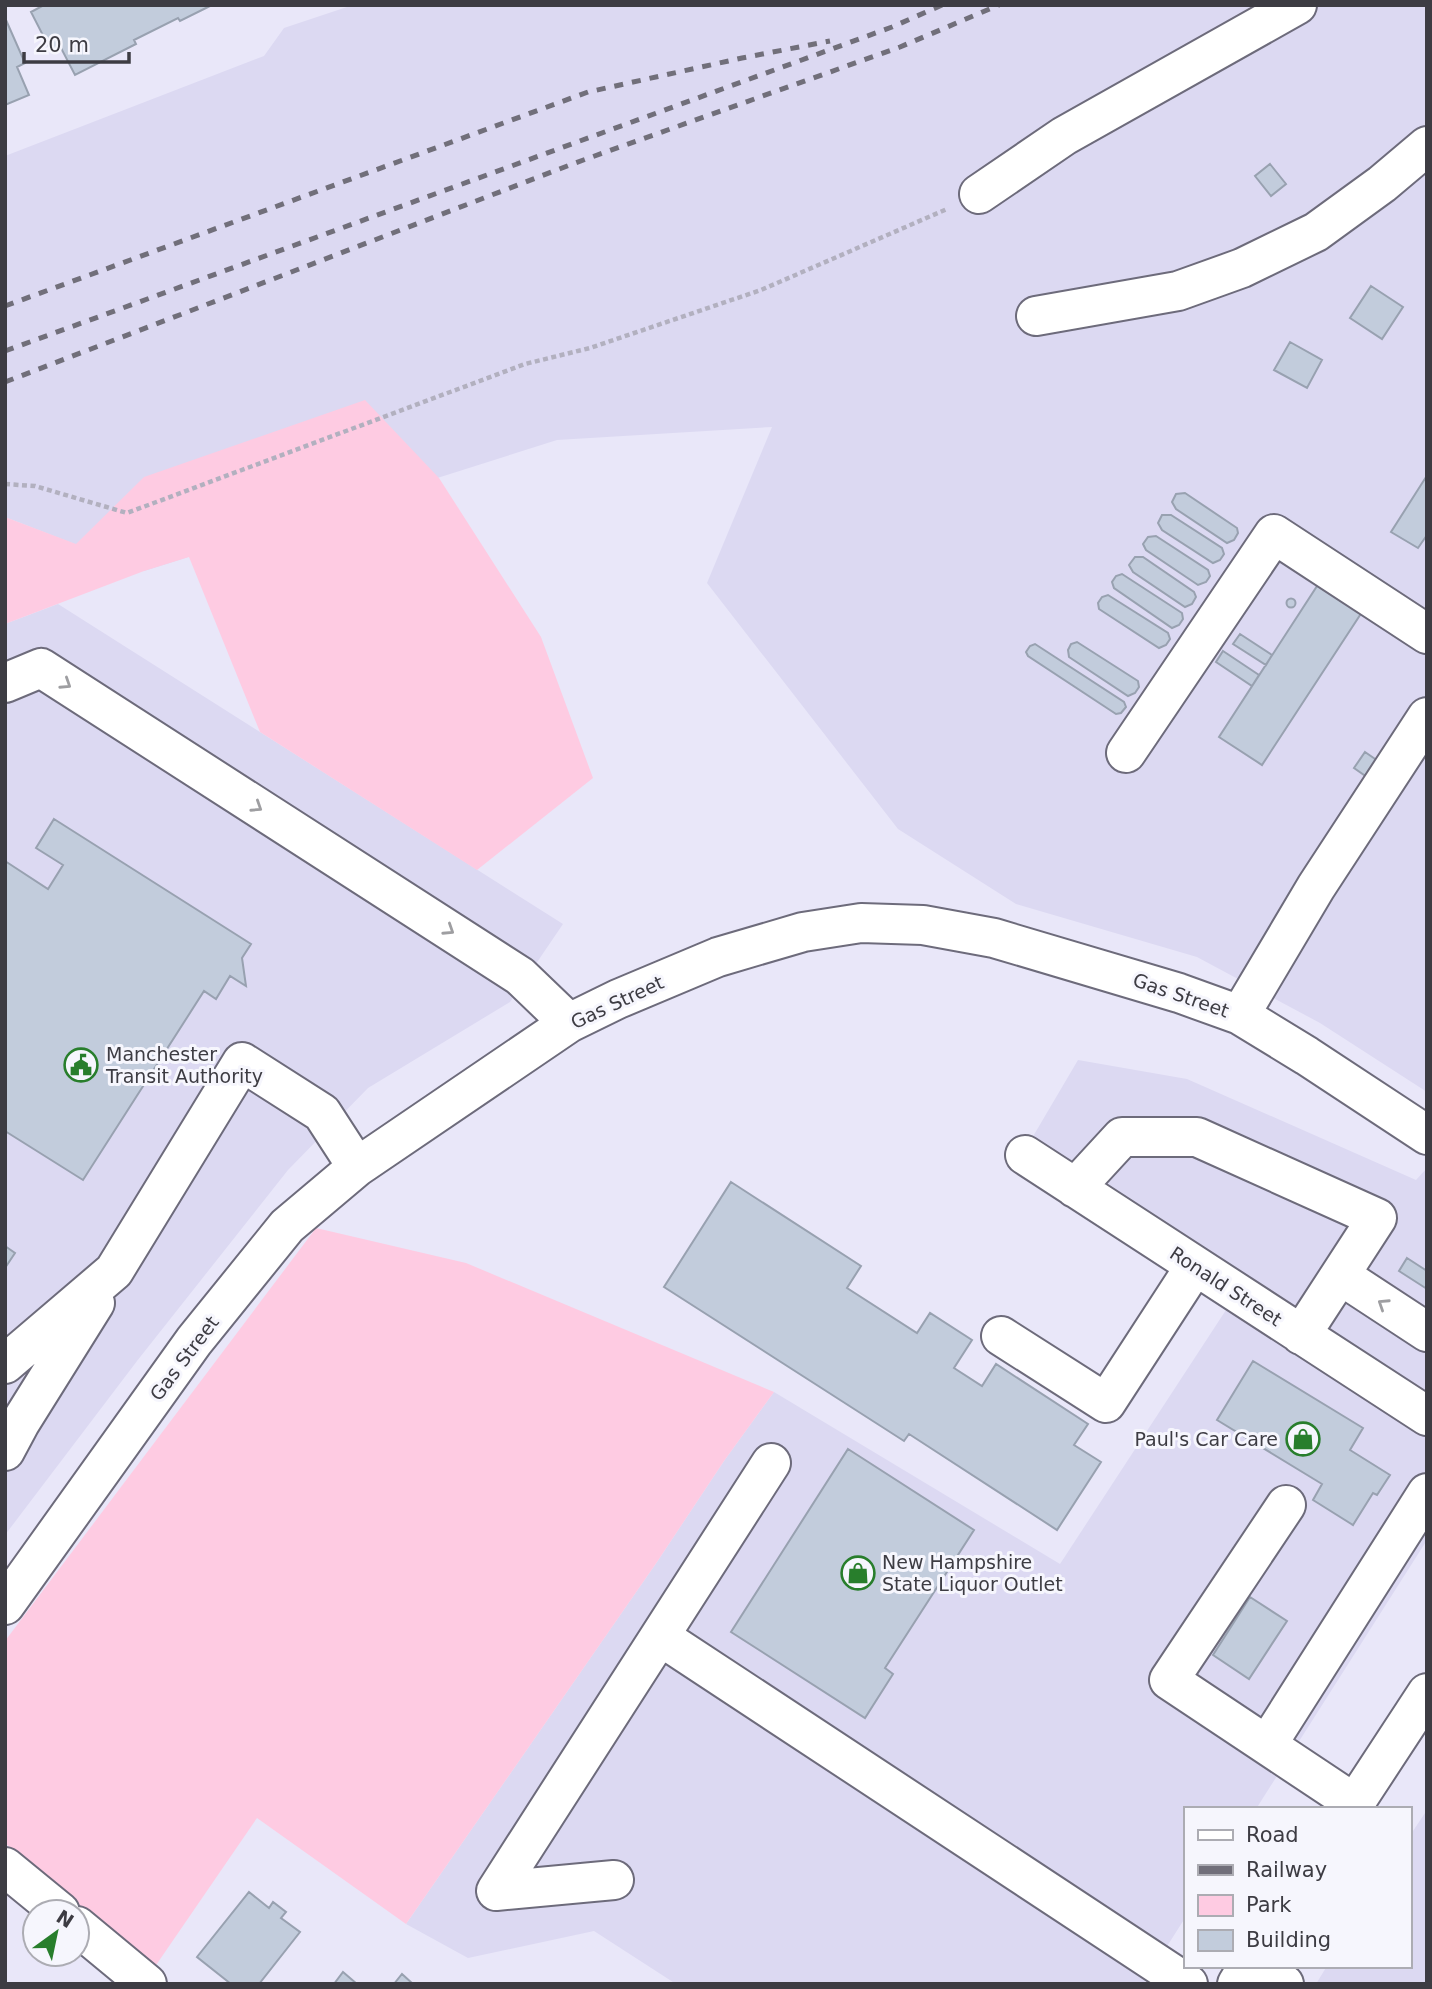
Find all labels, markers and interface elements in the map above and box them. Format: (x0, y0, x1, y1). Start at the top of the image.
scale bar (24, 21, 130, 65)
text: 20 m (35, 33, 89, 57)
one-way arrow (58, 676, 71, 689)
one-way arrow (250, 798, 263, 811)
one-way arrow (441, 921, 454, 934)
street label: Gas Street (1130, 968, 1232, 1022)
street label: Gas Street (567, 971, 667, 1033)
place label: Manchester Transit Authority (105, 1043, 263, 1087)
public building icon: Manchester Transit Authority (62, 1046, 100, 1084)
street label: Ronald Street (1166, 1242, 1286, 1330)
one-way arrow (1378, 1299, 1391, 1312)
street label: Gas Street (145, 1311, 223, 1405)
shop icon: Paul's Car Care (1284, 1420, 1322, 1458)
place label: Paul's Car Care (1135, 1428, 1278, 1450)
place label: New Hampshire State Liquor Outlet (882, 1551, 1063, 1595)
shop icon: New Hampshire State Liquor Outlet (839, 1554, 877, 1592)
legend (1184, 1807, 1411, 1968)
text: Road (1246, 1823, 1299, 1847)
text: Railway (1246, 1858, 1327, 1882)
text: Park (1246, 1893, 1292, 1917)
north arrow (21, 1898, 91, 1968)
text: N (53, 1905, 78, 1932)
text: Building (1246, 1928, 1331, 1952)

